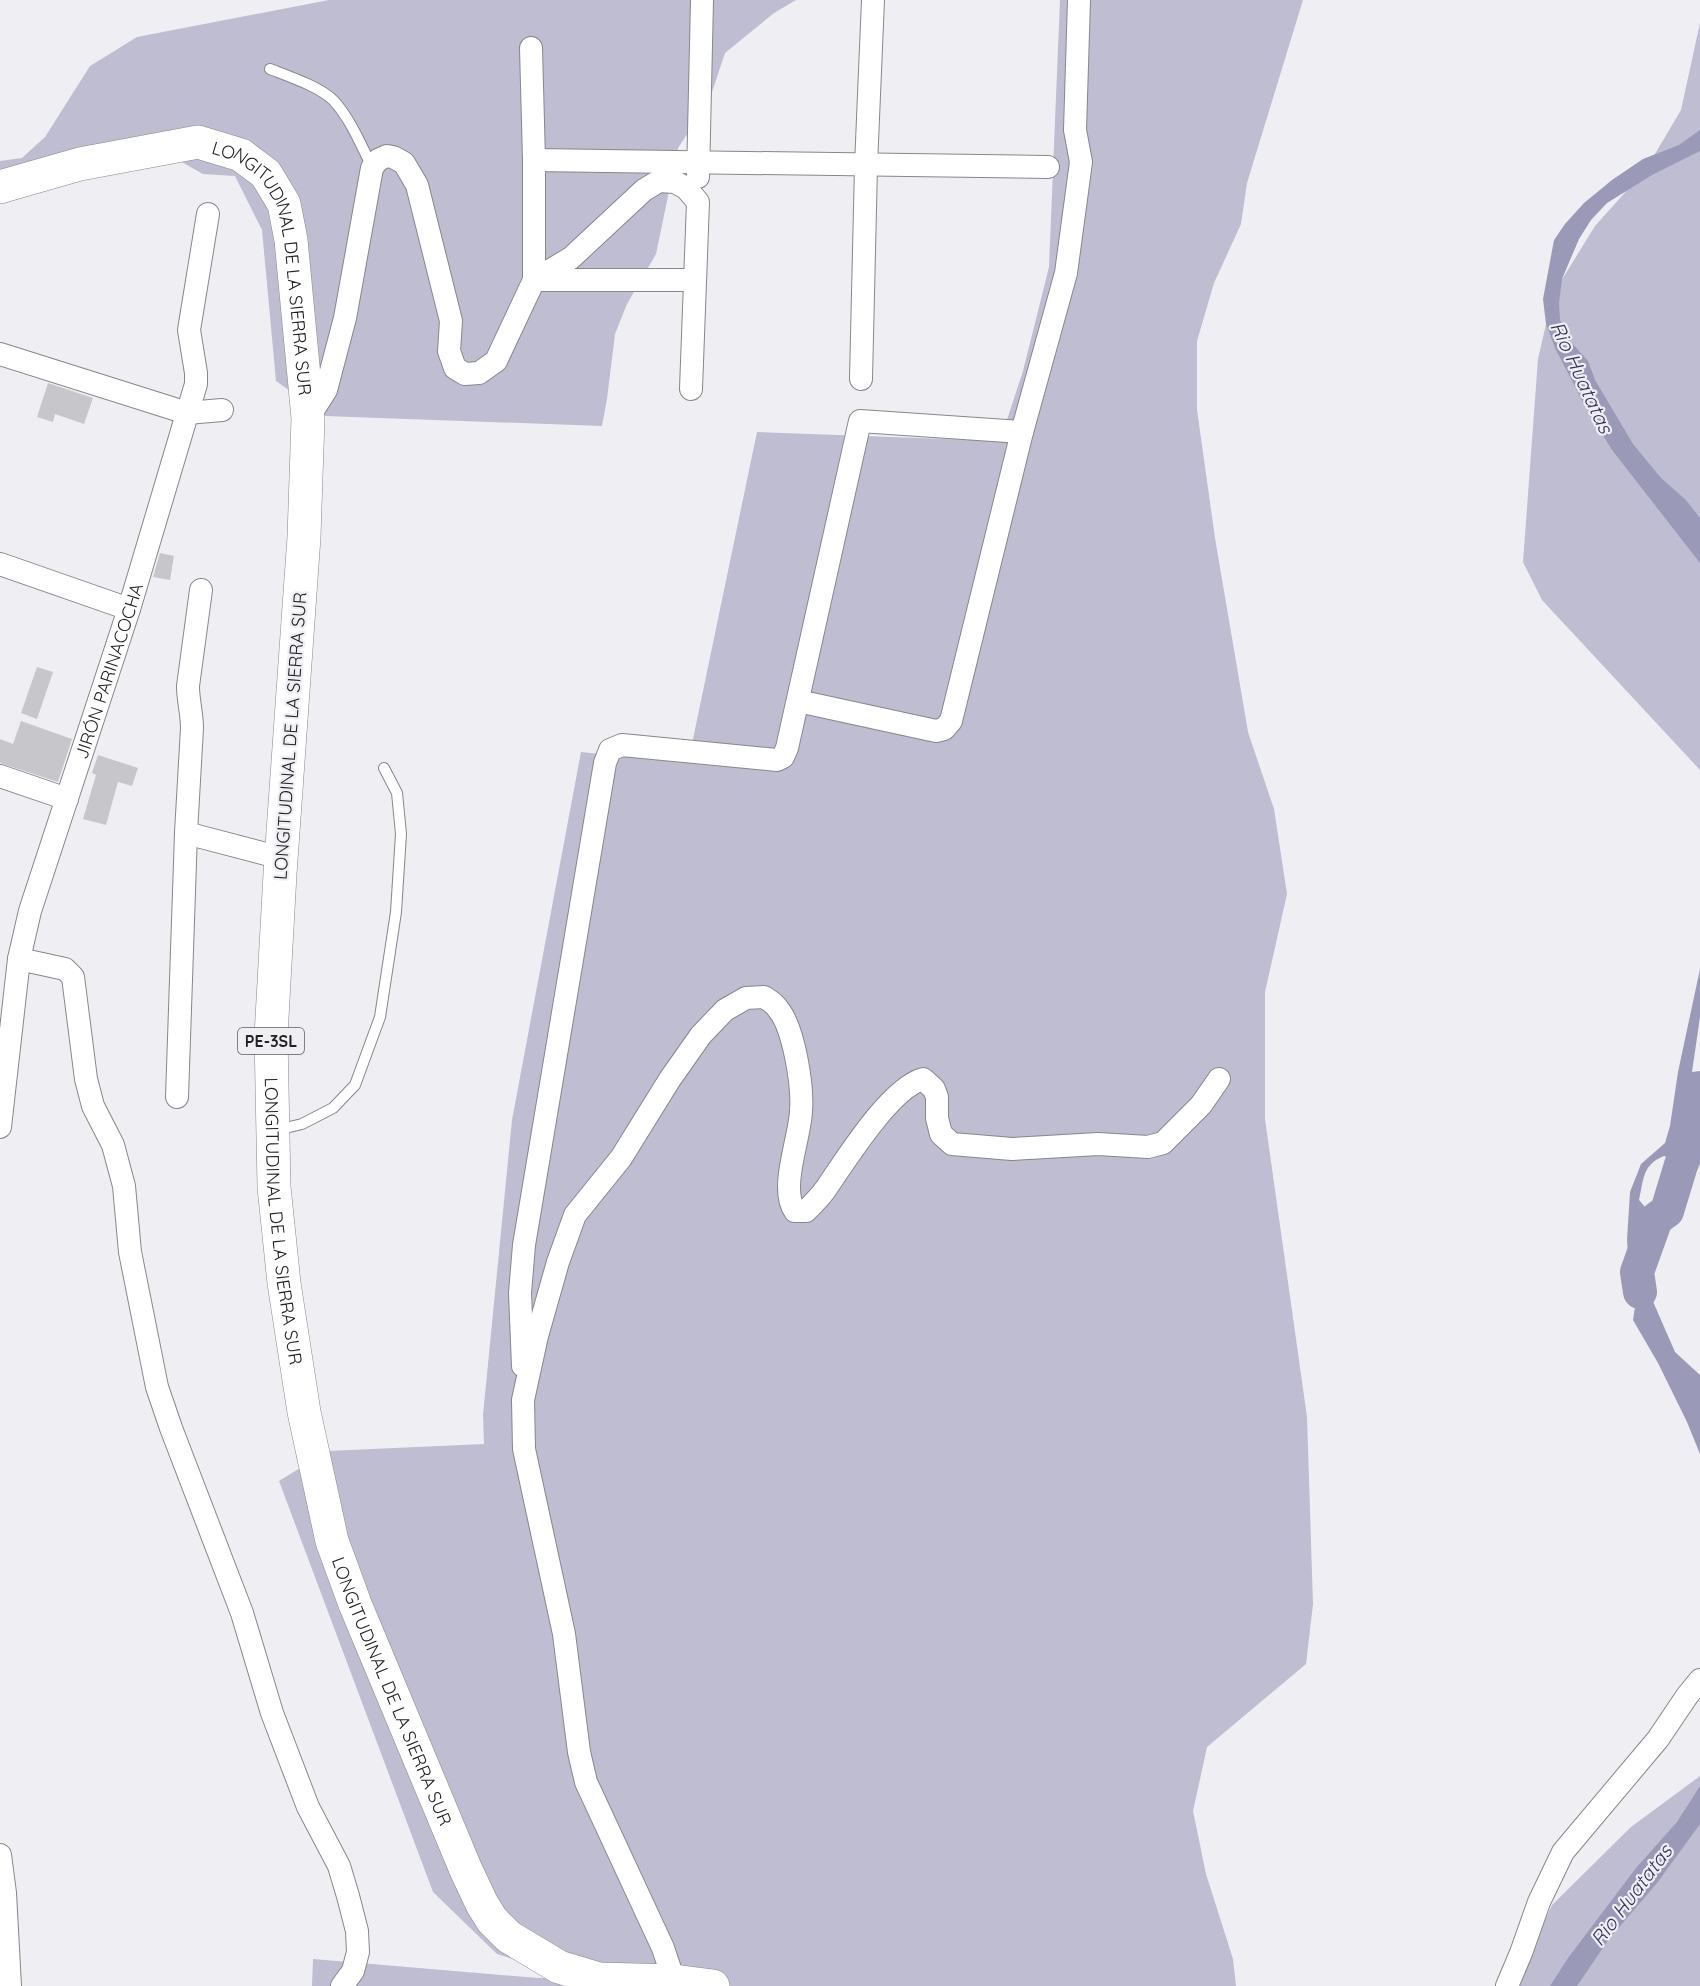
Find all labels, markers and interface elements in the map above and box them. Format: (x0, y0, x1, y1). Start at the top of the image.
street label: LONGITUDINAL DE LA SIERRA SUR (209, 135, 317, 396)
water label: Rio Huatatas (1545, 317, 1619, 438)
street label: JIRÓN PARINACOCHA (69, 580, 148, 762)
street label: LONGITUDINAL DE LA SIERRA SUR (268, 591, 312, 881)
road number: PE-3SL (238, 1028, 304, 1054)
street label: LONGITUDINAL DE LA SIERRA SUR (260, 1077, 308, 1366)
street label: LONGITUDINAL DE LA SIERRA SUR (327, 1553, 458, 1829)
water label: Rio Huatatas (1585, 1838, 1678, 1951)

